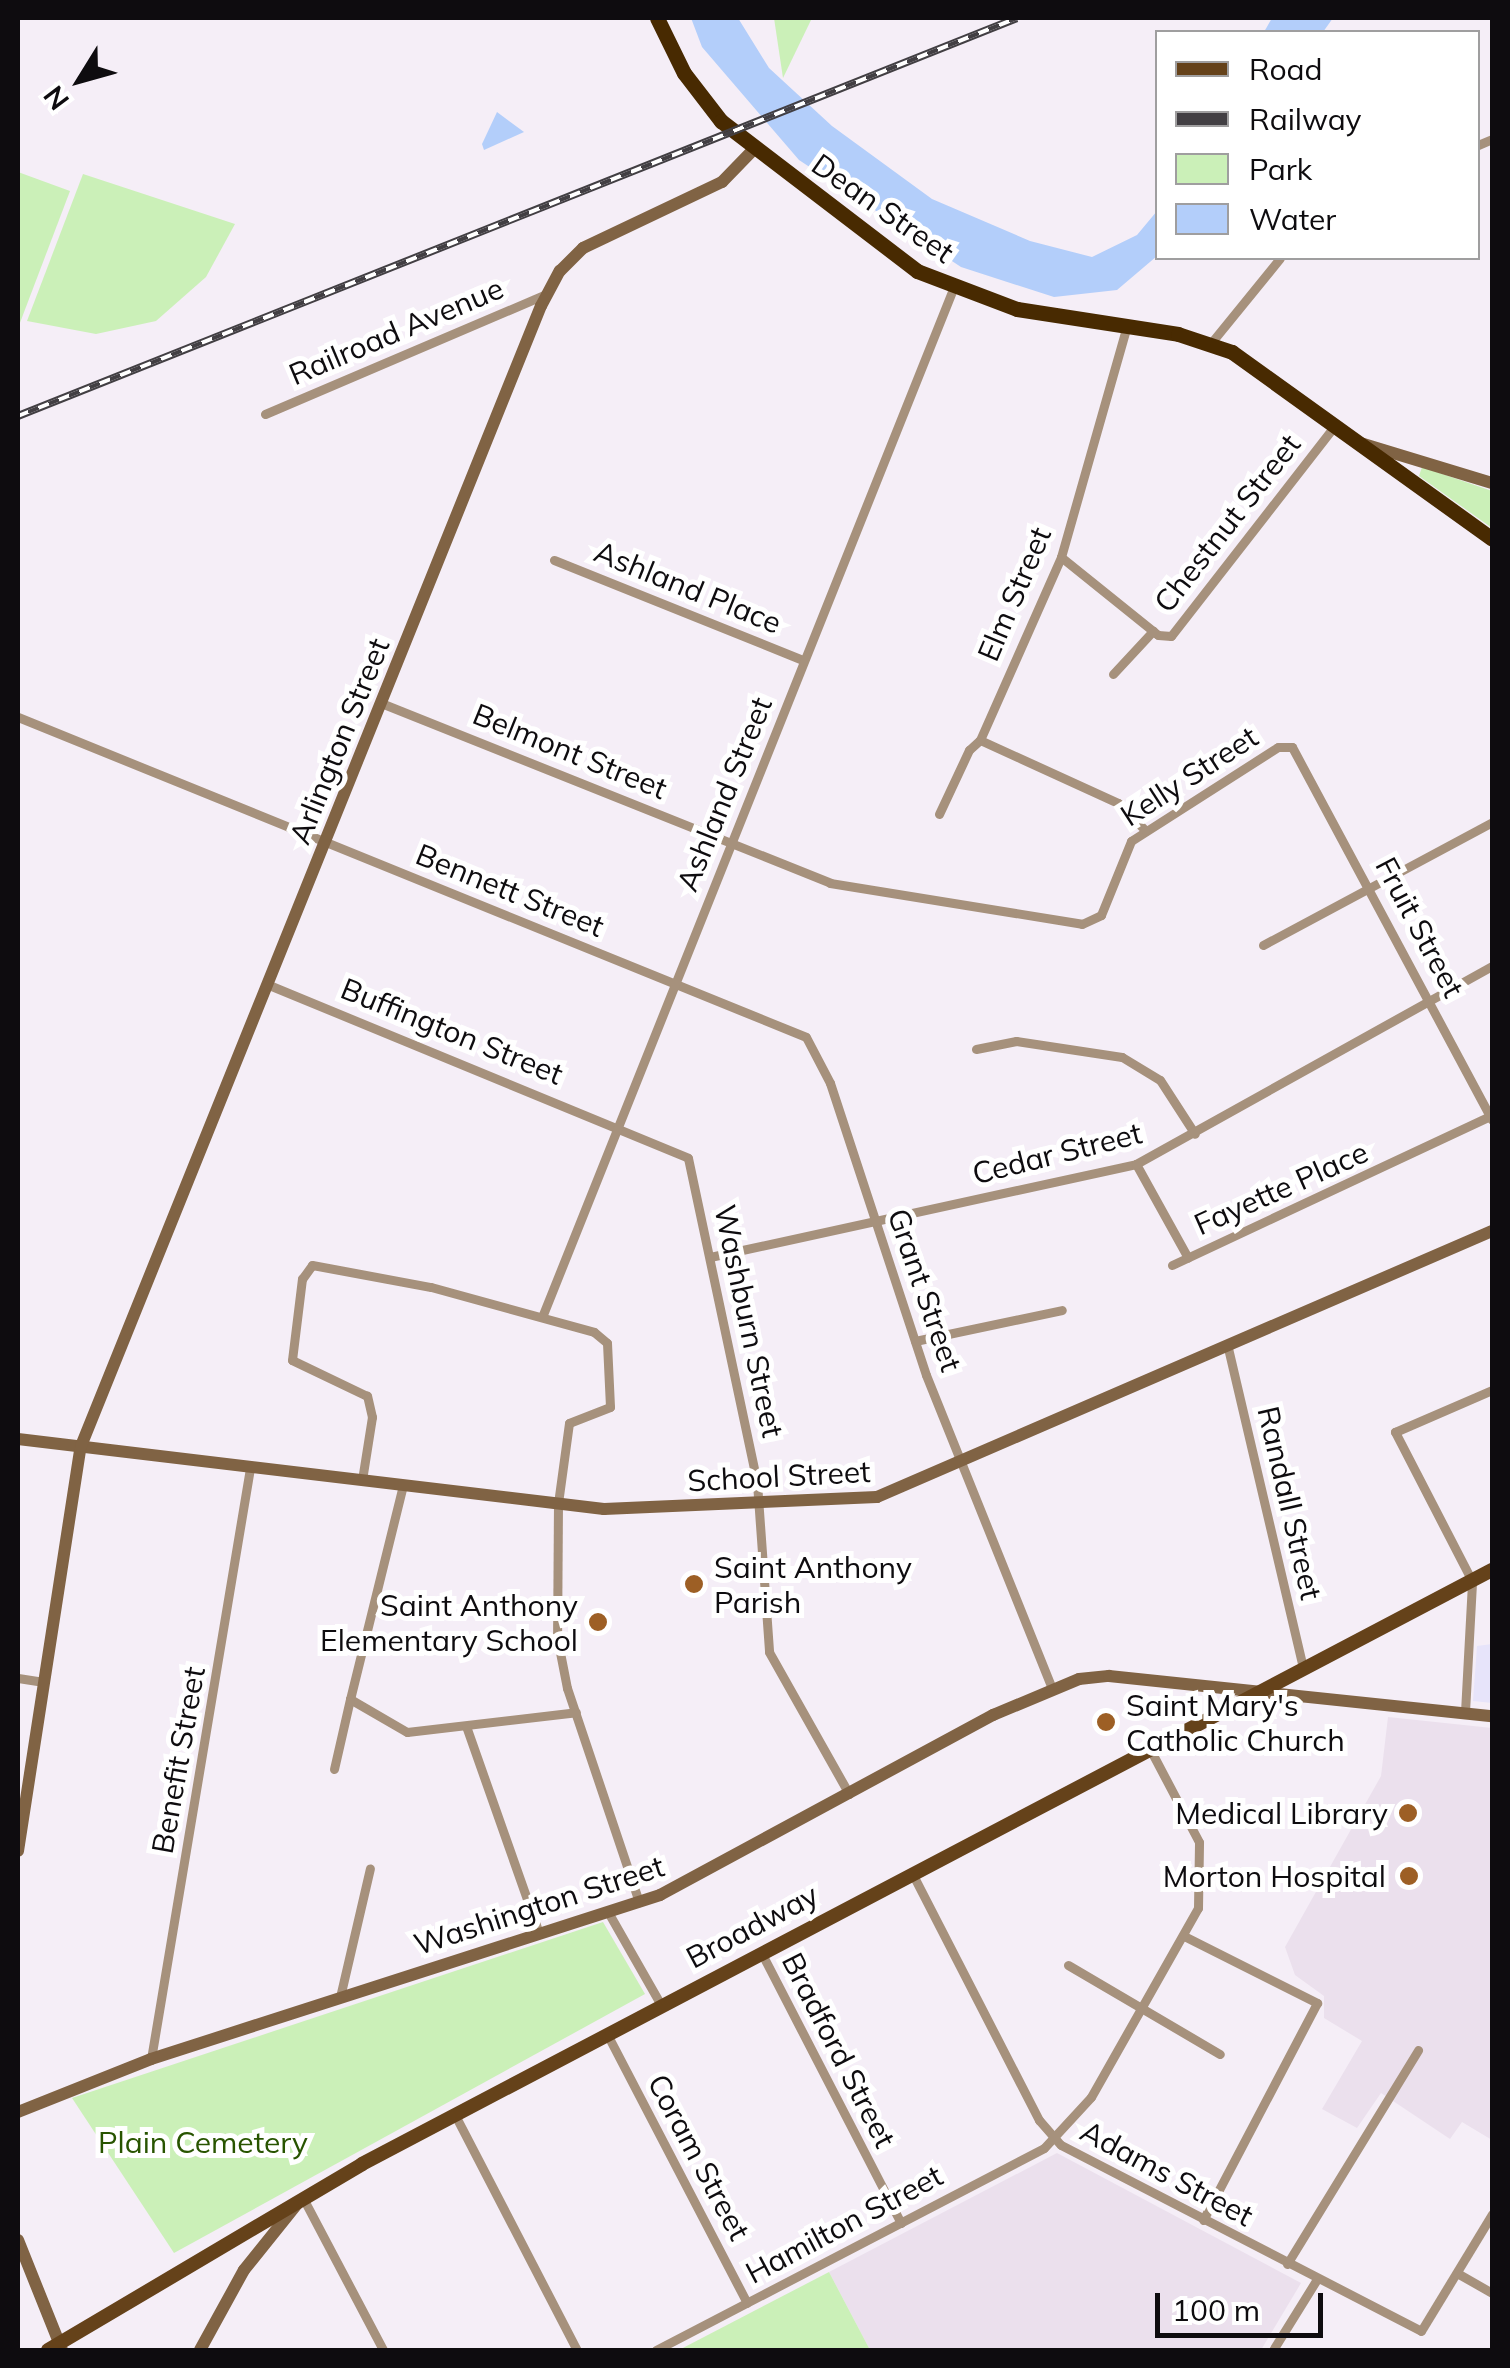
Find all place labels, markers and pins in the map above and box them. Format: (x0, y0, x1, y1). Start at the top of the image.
place label: Saint Anthony Parish (714, 1549, 912, 1620)
marker: Saint Anthony Parish (683, 1573, 705, 1595)
place label: Saint Anthony Elementary School (320, 1587, 578, 1658)
marker: Saint Anthony Elementary School (587, 1611, 609, 1633)
place label: Saint Mary's Catholic Church (1126, 1687, 1345, 1758)
marker: Saint Mary's Catholic Church (1095, 1711, 1117, 1733)
place label: Medical Library (1175, 1795, 1388, 1831)
marker: Medical Library (1397, 1802, 1419, 1824)
place label: Morton Hospital (1163, 1858, 1386, 1894)
marker: Morton Hospital (1396, 1863, 1422, 1889)

